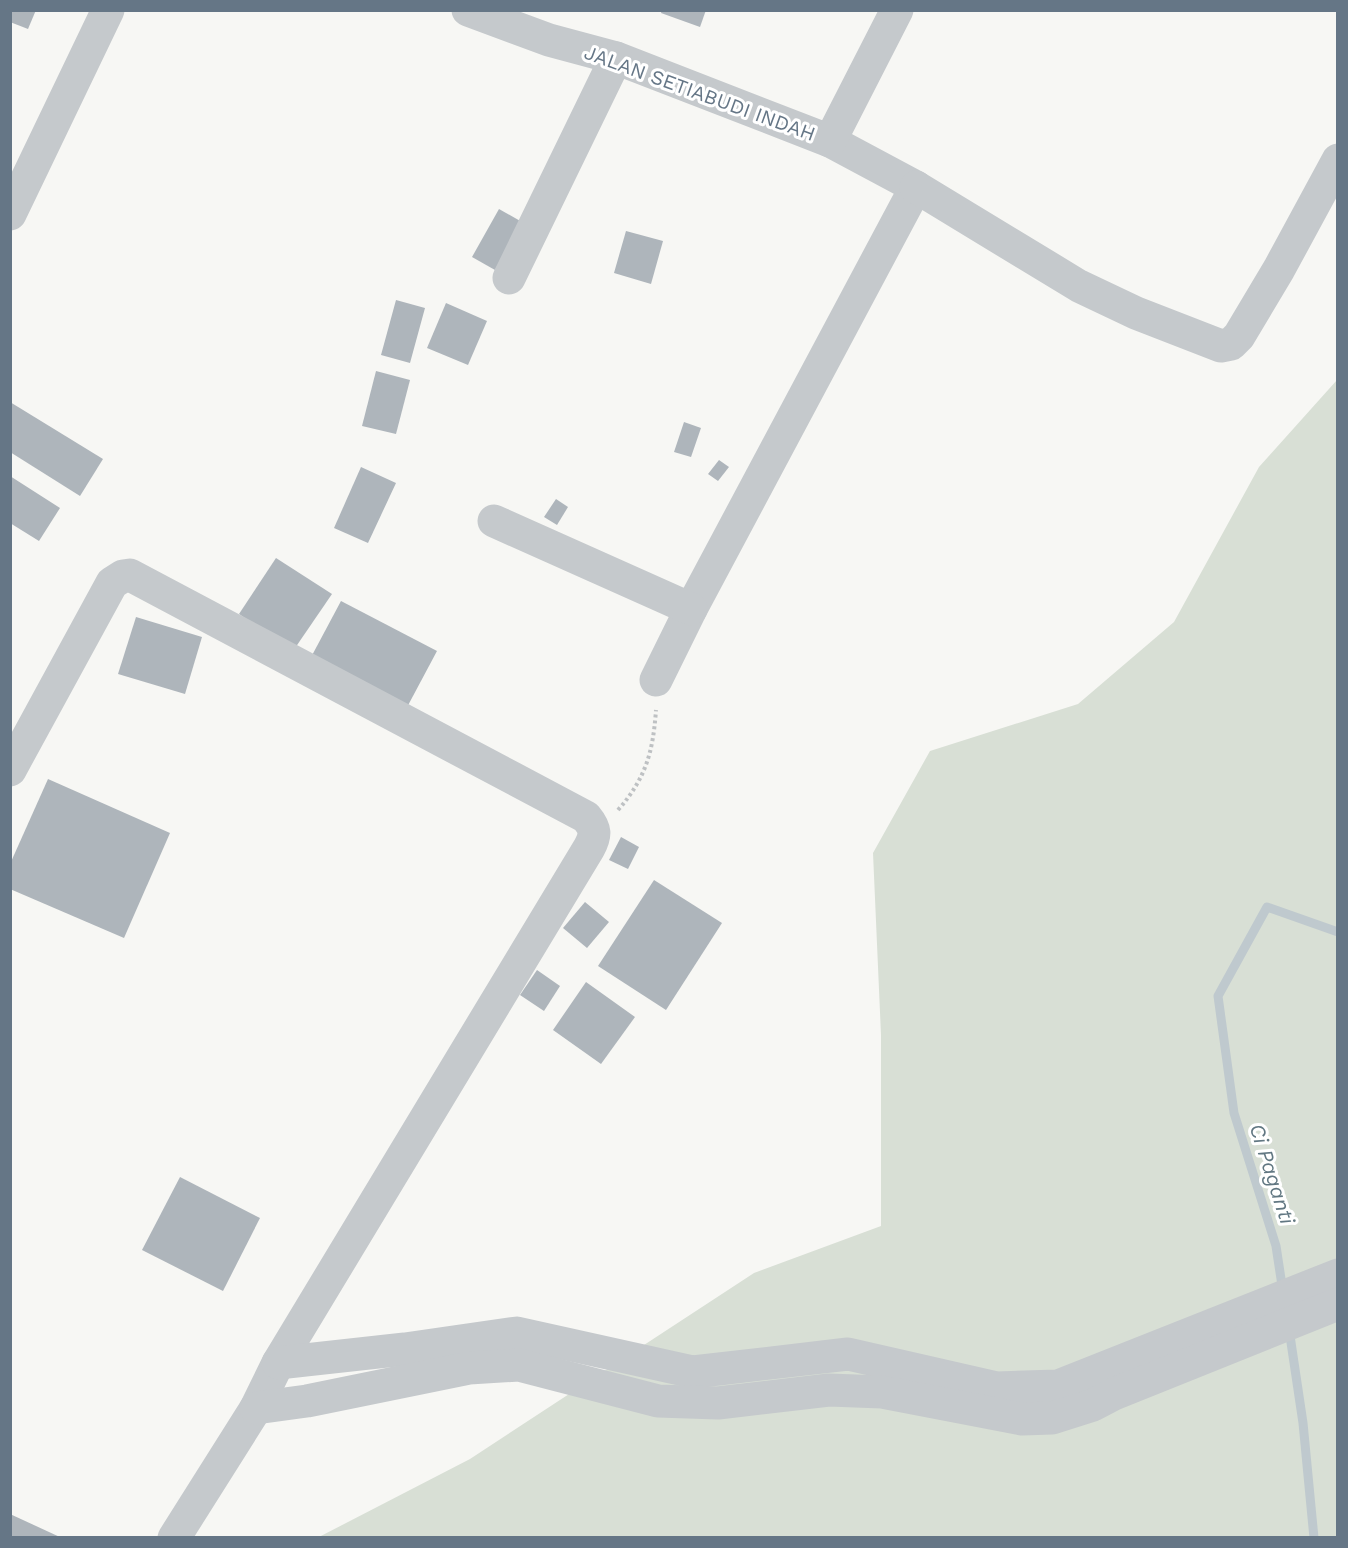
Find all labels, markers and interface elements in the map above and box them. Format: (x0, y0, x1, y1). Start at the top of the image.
street label: JALAN SETIABUDI INDAH (581, 40, 819, 146)
water label: Ci Paganti (1244, 1120, 1301, 1228)

